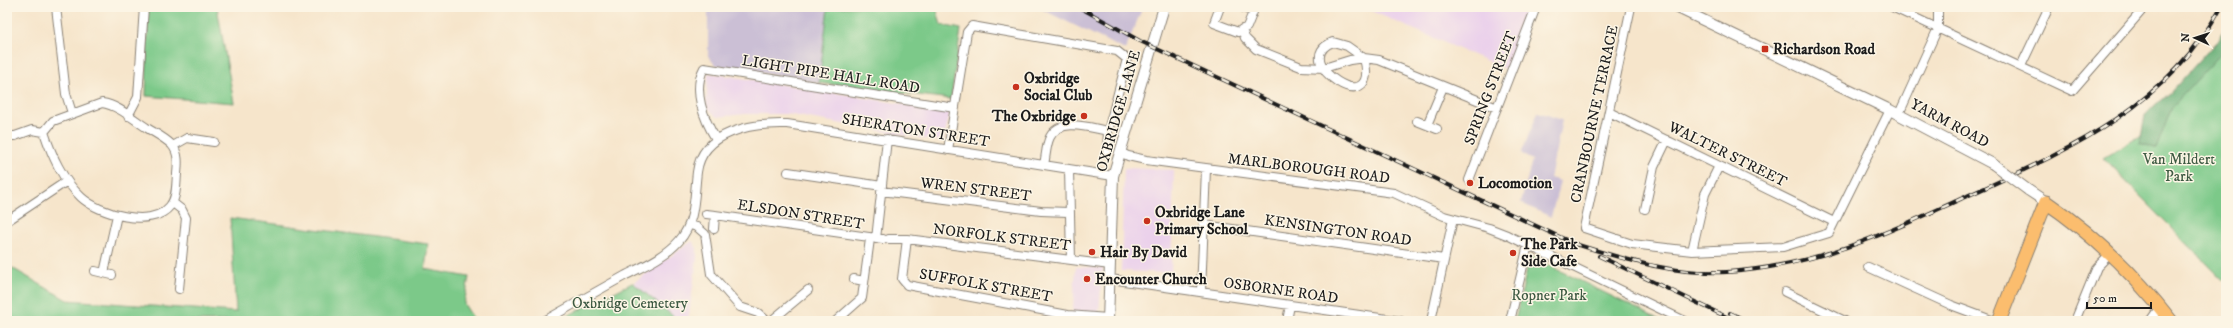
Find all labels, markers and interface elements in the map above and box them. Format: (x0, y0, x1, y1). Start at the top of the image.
north arrow (2175, 18, 2215, 58)
street label: CRANBOURNE TERRACE (1566, 23, 1623, 205)
street label: SPRING STREET (1460, 28, 1521, 148)
text: N (2179, 33, 2193, 42)
place label: Richardson Road (1773, 40, 1875, 59)
marker: Richardson Road (1760, 44, 1770, 54)
street label: OXBRIDGE LANE (1092, 48, 1145, 174)
street label: LIGHT PIPE HALL ROAD (741, 51, 921, 98)
place label: Oxbridge Social Club (1024, 69, 1092, 105)
marker: Oxbridge Social Club (1011, 82, 1021, 92)
street label: YARM ROAD (1907, 95, 1992, 152)
place label: The Oxbridge (991, 107, 1077, 126)
street label: SHERATON STREET (841, 109, 992, 152)
marker: The Oxbridge (1079, 111, 1089, 121)
street label: WALTER STREET (1665, 117, 1791, 192)
street label: MARLBOROUGH ROAD (1227, 149, 1391, 188)
park label: Van Mildert Park (2142, 150, 2215, 186)
street label: WREN STREET (918, 173, 1033, 206)
place label: Locomotion (1478, 174, 1552, 193)
marker: Locomotion (1465, 178, 1475, 188)
street label: ELSDON STREET (736, 195, 866, 234)
place label: Oxbridge Lane Primary School (1155, 203, 1248, 239)
street label: KENSINGTON ROAD (1263, 211, 1413, 250)
marker: Oxbridge Lane Primary School (1142, 216, 1152, 226)
street label: NORFOLK STREET (932, 220, 1073, 255)
place label: The Park Side Cafe (1520, 235, 1578, 271)
place label: Hair By David (1100, 243, 1187, 262)
marker: Hair By David (1087, 247, 1097, 257)
marker: The Park Side Cafe (1508, 248, 1518, 258)
street label: SUFFOLK STREET (918, 264, 1055, 307)
place label: Encounter Church (1095, 270, 1207, 289)
street label: OSBORNE ROAD (1222, 273, 1340, 308)
marker: Encounter Church (1082, 274, 1092, 284)
scale bar (2087, 284, 2151, 310)
park label: Ropner Park (1511, 286, 1587, 305)
text: 50 m (2093, 291, 2117, 306)
park label: Oxbridge Cemetery (572, 294, 689, 313)

